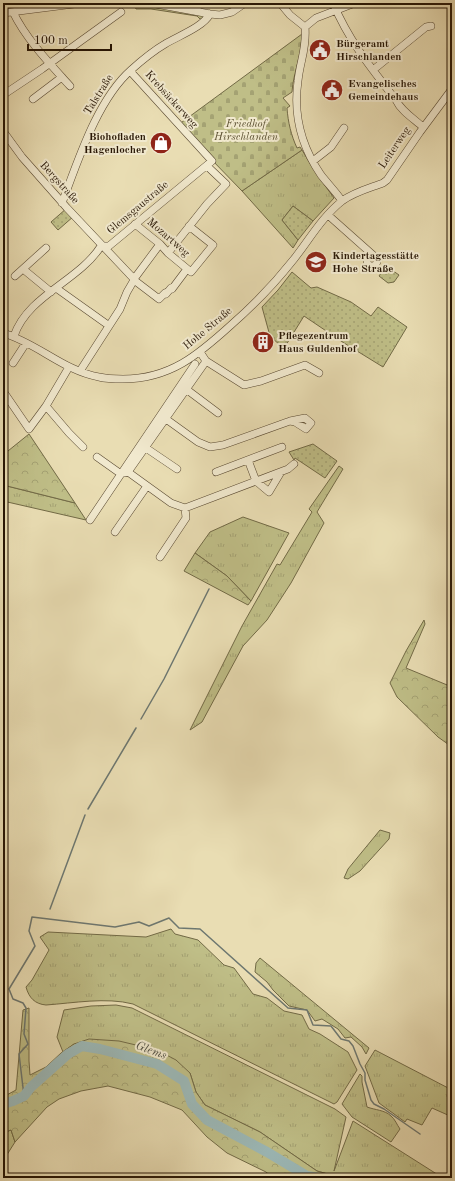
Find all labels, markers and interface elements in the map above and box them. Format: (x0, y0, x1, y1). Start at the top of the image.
scale bar (28, 26, 111, 52)
text: 100 m (34, 35, 68, 47)
public building icon: Bürgeramt Hirschlanden (307, 37, 333, 63)
place label: Bürgeramt Hirschlanden (336, 39, 401, 63)
street label: Krebsäckerweg (143, 69, 199, 131)
street label: Talstraße (82, 73, 116, 117)
public building icon: Evangelisches Gemeindehaus (319, 77, 345, 103)
place label: Evangelisches Gemeindehaus (348, 79, 418, 103)
park label: Friedhof Hirschlanden (213, 119, 279, 143)
street label: Leiterweg (377, 125, 413, 171)
shop icon: Biohofladen Hagenlocher (148, 130, 174, 156)
place label: Biohofladen Hagenlocher (84, 132, 146, 156)
street label: Bergstraße (37, 160, 81, 206)
street label: Glemsgaustraße (105, 179, 171, 237)
street label: Mozartweg (145, 217, 191, 259)
school or university icon: Kindertagesstätte Hohe Straße (303, 249, 329, 275)
place label: Kindertagesstätte Hohe Straße (332, 251, 419, 275)
street label: Hohe Straße (182, 306, 234, 352)
building icon: Pflegezentrum Haus Guldenhof (250, 329, 276, 355)
place label: Pflegezentrum Haus Guldenhof (278, 331, 358, 355)
water label: Glems (134, 1040, 168, 1062)

